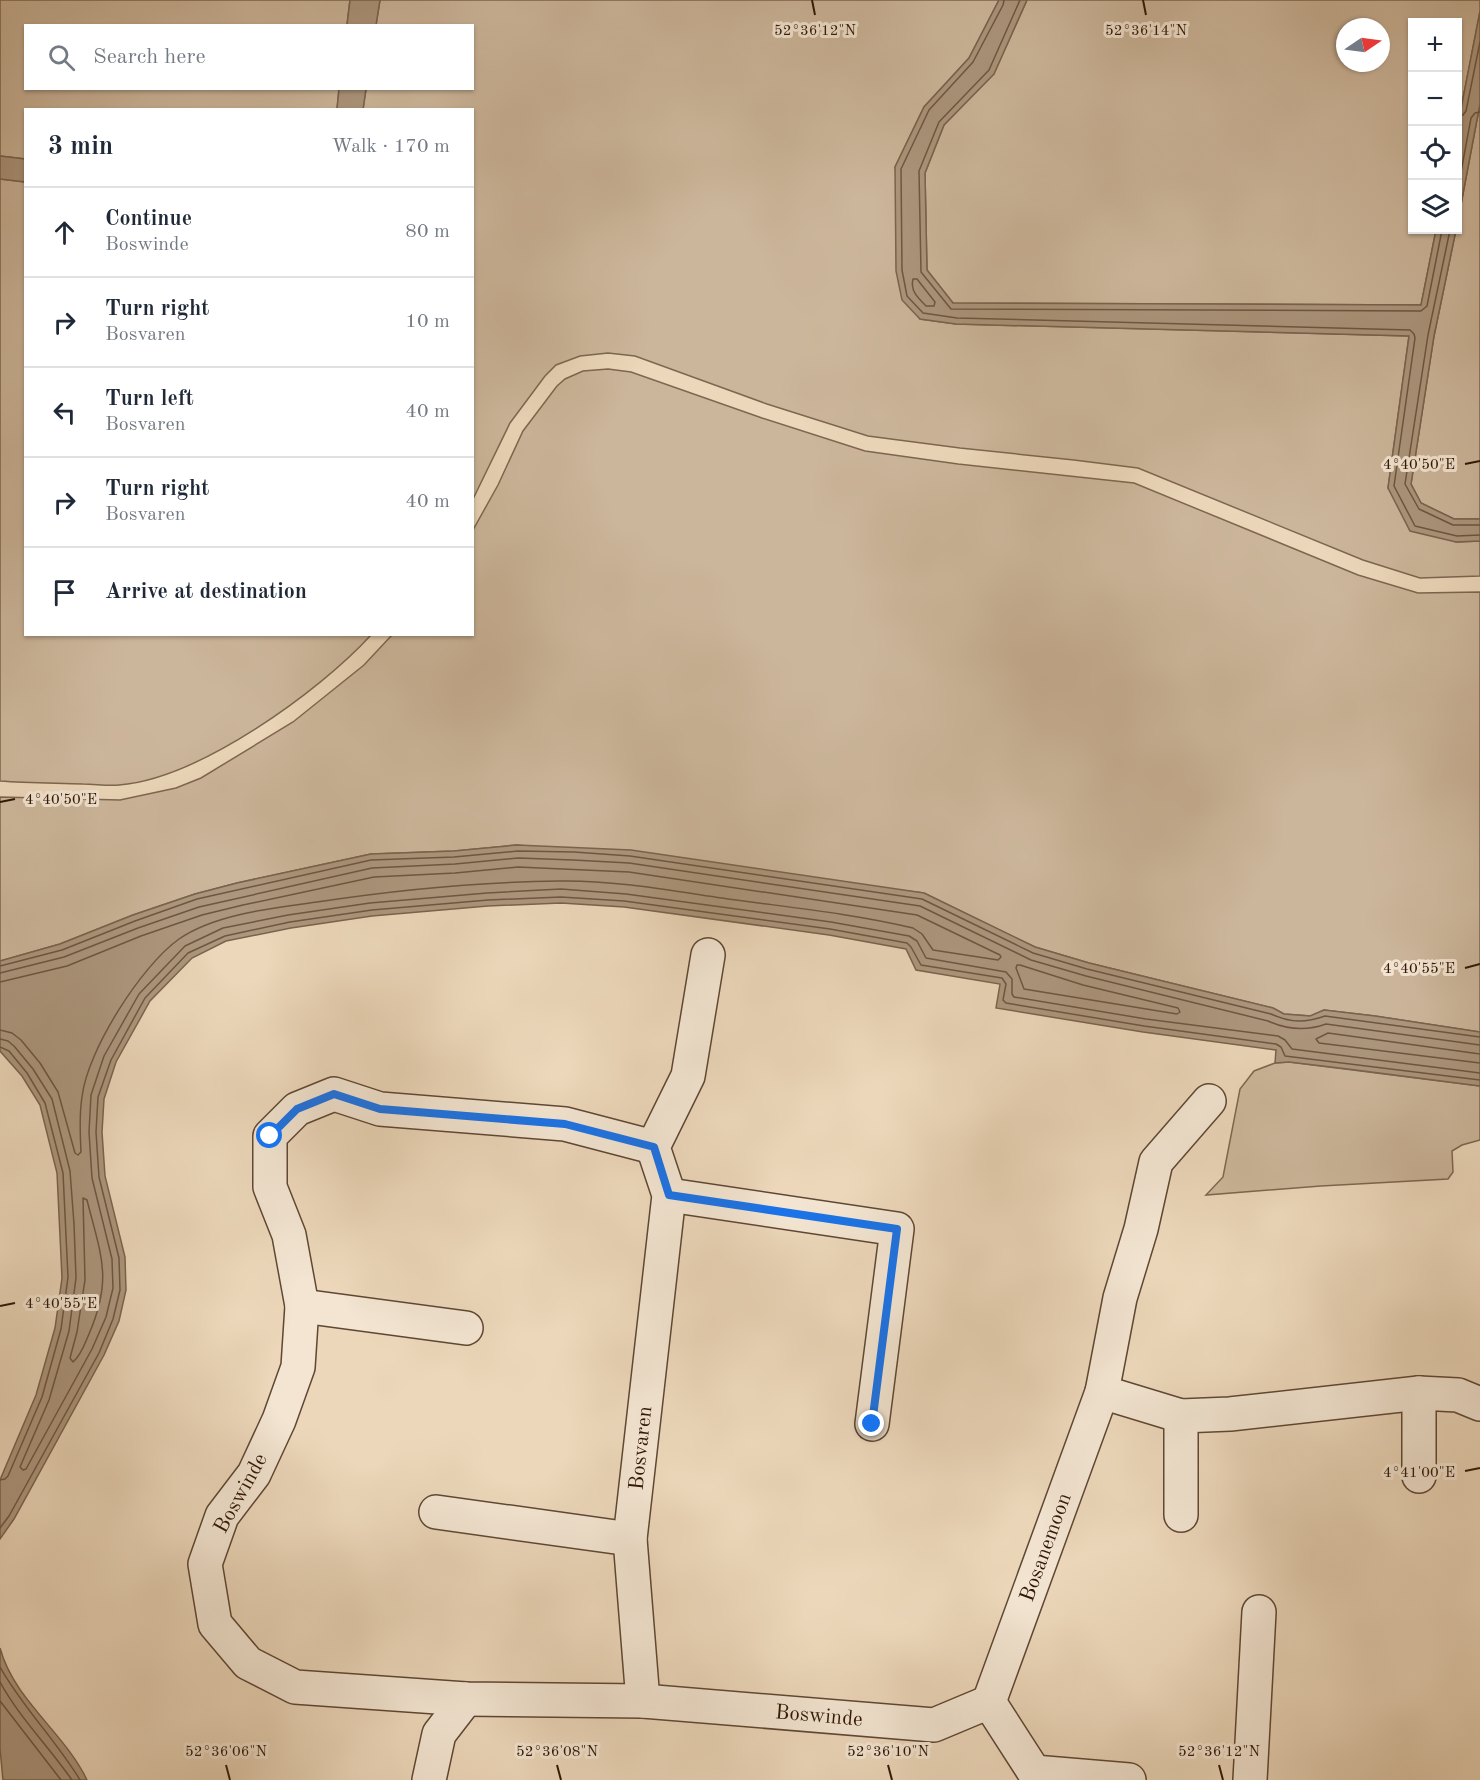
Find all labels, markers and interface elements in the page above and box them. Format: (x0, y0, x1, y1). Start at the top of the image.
north arrow (1336, 18, 1390, 72)
map controls (1408, 18, 1462, 234)
button: + (1408, 18, 1462, 72)
search box (24, 24, 474, 90)
text: 52°36'12"N (774, 24, 856, 39)
text: 52°36'14"N (1105, 24, 1187, 39)
icon: search (45, 41, 78, 74)
text: Search here (93, 46, 206, 68)
button: − (1408, 72, 1462, 126)
button: locate (1408, 126, 1462, 180)
text: 3 min (48, 134, 113, 160)
text: Walk · 170 m (331, 137, 450, 157)
button: layers (1408, 180, 1462, 234)
text: Continue (105, 208, 192, 230)
icon: ahead (48, 216, 81, 249)
text: 80 m (405, 222, 450, 242)
text: Boswinde (105, 235, 189, 255)
text: Turn right (105, 298, 209, 320)
icon: right (48, 306, 81, 339)
text: 10 m (405, 312, 450, 332)
text: Bosvaren (105, 325, 185, 345)
text: Turn left (105, 388, 194, 410)
icon: left (48, 396, 81, 429)
text: 40 m (405, 402, 450, 422)
text: Bosvaren (105, 415, 185, 435)
text: 4°40'50"E (1383, 458, 1455, 473)
text: Turn right (105, 478, 209, 500)
icon: right (48, 486, 81, 519)
text: 40 m (405, 492, 450, 512)
text: Bosvaren (105, 505, 185, 525)
icon: arrive (48, 576, 81, 609)
text: Arrive at destination (105, 581, 307, 603)
text: 4°40'50"E (25, 793, 97, 808)
text: 4°40'55"E (1383, 962, 1455, 977)
route start (256, 1122, 282, 1148)
text: 4°40'55"E (25, 1297, 97, 1312)
street label: Bosvaren (627, 1405, 656, 1491)
route end (858, 1410, 884, 1436)
street label: Boswinde (211, 1450, 272, 1537)
text: 4°41'00"E (1383, 1466, 1455, 1481)
street label: Bosanemoon (1017, 1490, 1076, 1605)
street label: Boswinde (774, 1702, 864, 1731)
text: 52°36'06"N (185, 1745, 267, 1760)
text: 52°36'08"N (516, 1745, 598, 1760)
text: 52°36'10"N (847, 1745, 929, 1760)
text: 52°36'12"N (1178, 1745, 1260, 1760)

